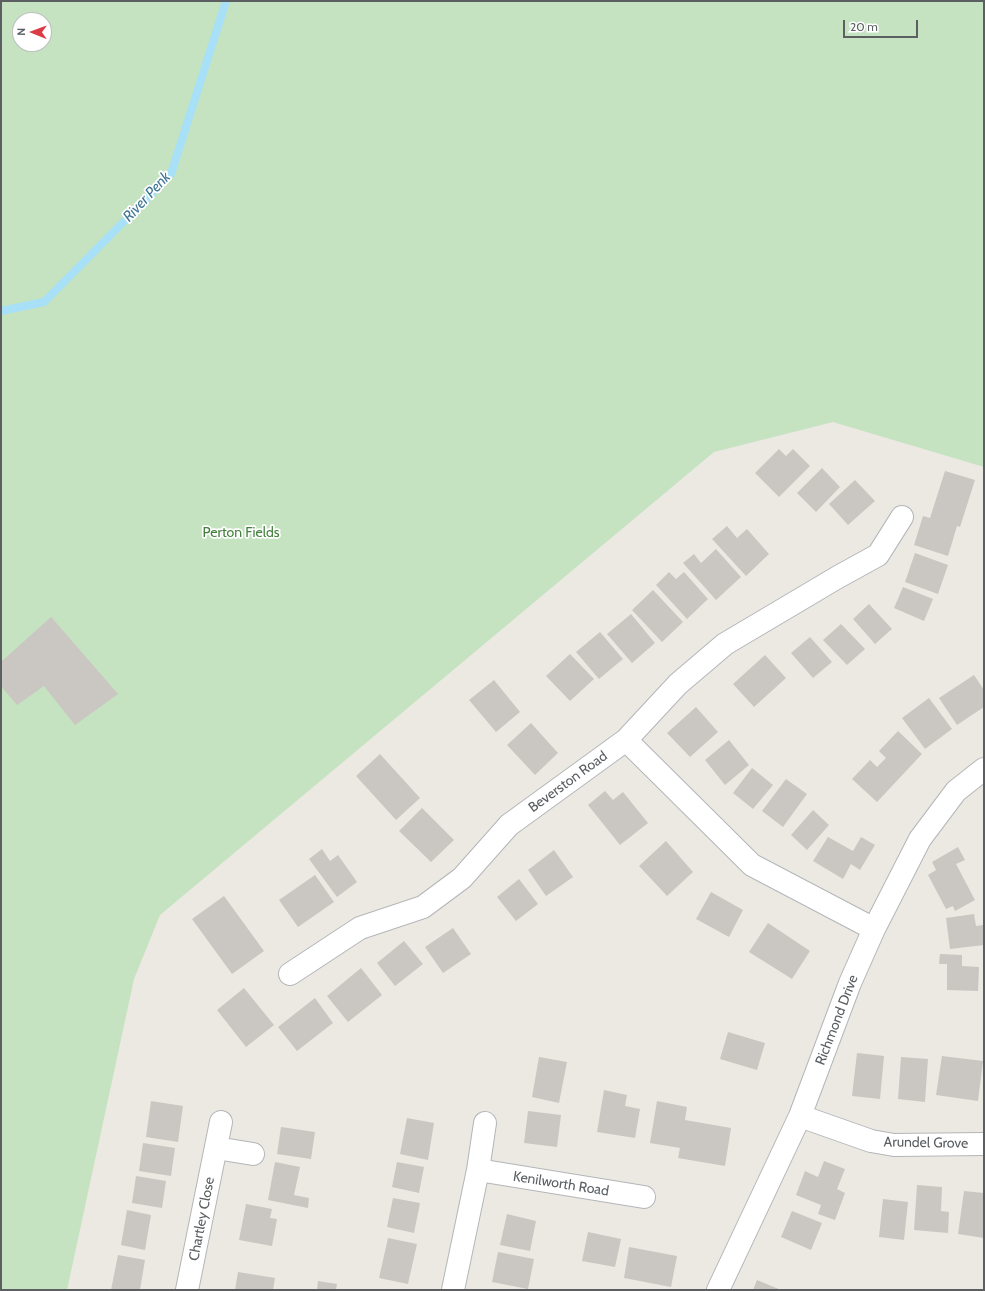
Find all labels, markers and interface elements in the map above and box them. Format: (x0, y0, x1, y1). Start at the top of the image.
north arrow (12, 12, 52, 52)
scale bar (845, 12, 920, 38)
text: 20 m (850, 19, 878, 34)
text: N (14, 28, 28, 36)
water label: River Penk (119, 168, 175, 226)
park label: Perton Fields (203, 525, 279, 541)
street label: Beverston Road (525, 748, 611, 816)
street label: Richmond Drive (812, 972, 862, 1068)
street label: Arundel Grove (884, 1134, 968, 1152)
street label: Kenilworth Road (512, 1168, 610, 1200)
street label: Chartley Close (186, 1176, 218, 1262)

